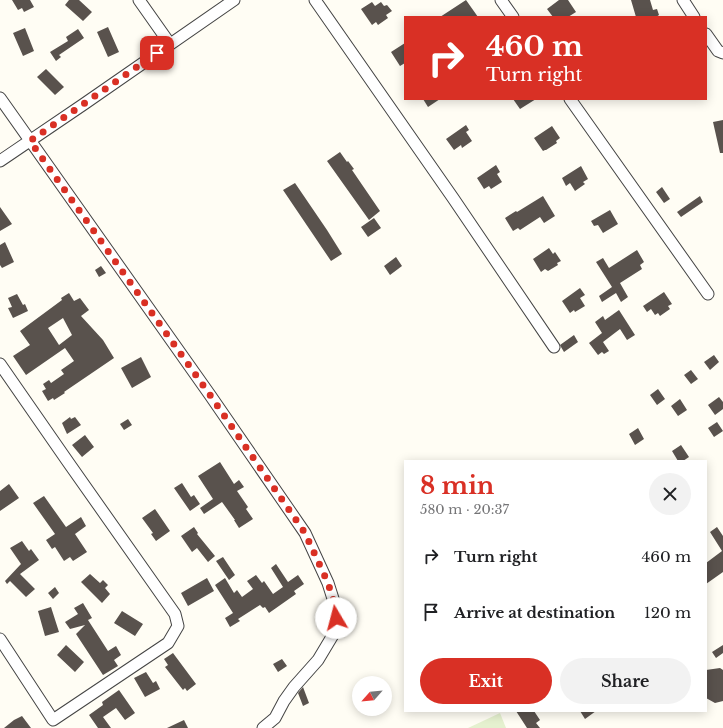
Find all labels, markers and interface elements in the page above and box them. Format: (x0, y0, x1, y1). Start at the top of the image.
text: 460 m (486, 29, 583, 64)
icon: right (420, 32, 472, 84)
pin (140, 36, 174, 70)
icon: arrive (146, 42, 168, 64)
text: Turn right (486, 64, 582, 86)
text: 8 min (420, 471, 494, 500)
button: close (649, 473, 691, 515)
text: 580 m · 20:37 (420, 501, 509, 518)
icon: right (420, 545, 442, 567)
text: Turn right (454, 547, 537, 566)
text: 460 m (641, 547, 691, 566)
position arrow (315, 597, 357, 639)
icon: arrive (420, 601, 442, 623)
text: Arrive at destination (454, 603, 615, 622)
text: 120 m (644, 603, 691, 622)
button: Exit (420, 658, 552, 704)
button: Share (560, 658, 691, 704)
north arrow (352, 676, 392, 716)
map controls (352, 676, 392, 716)

